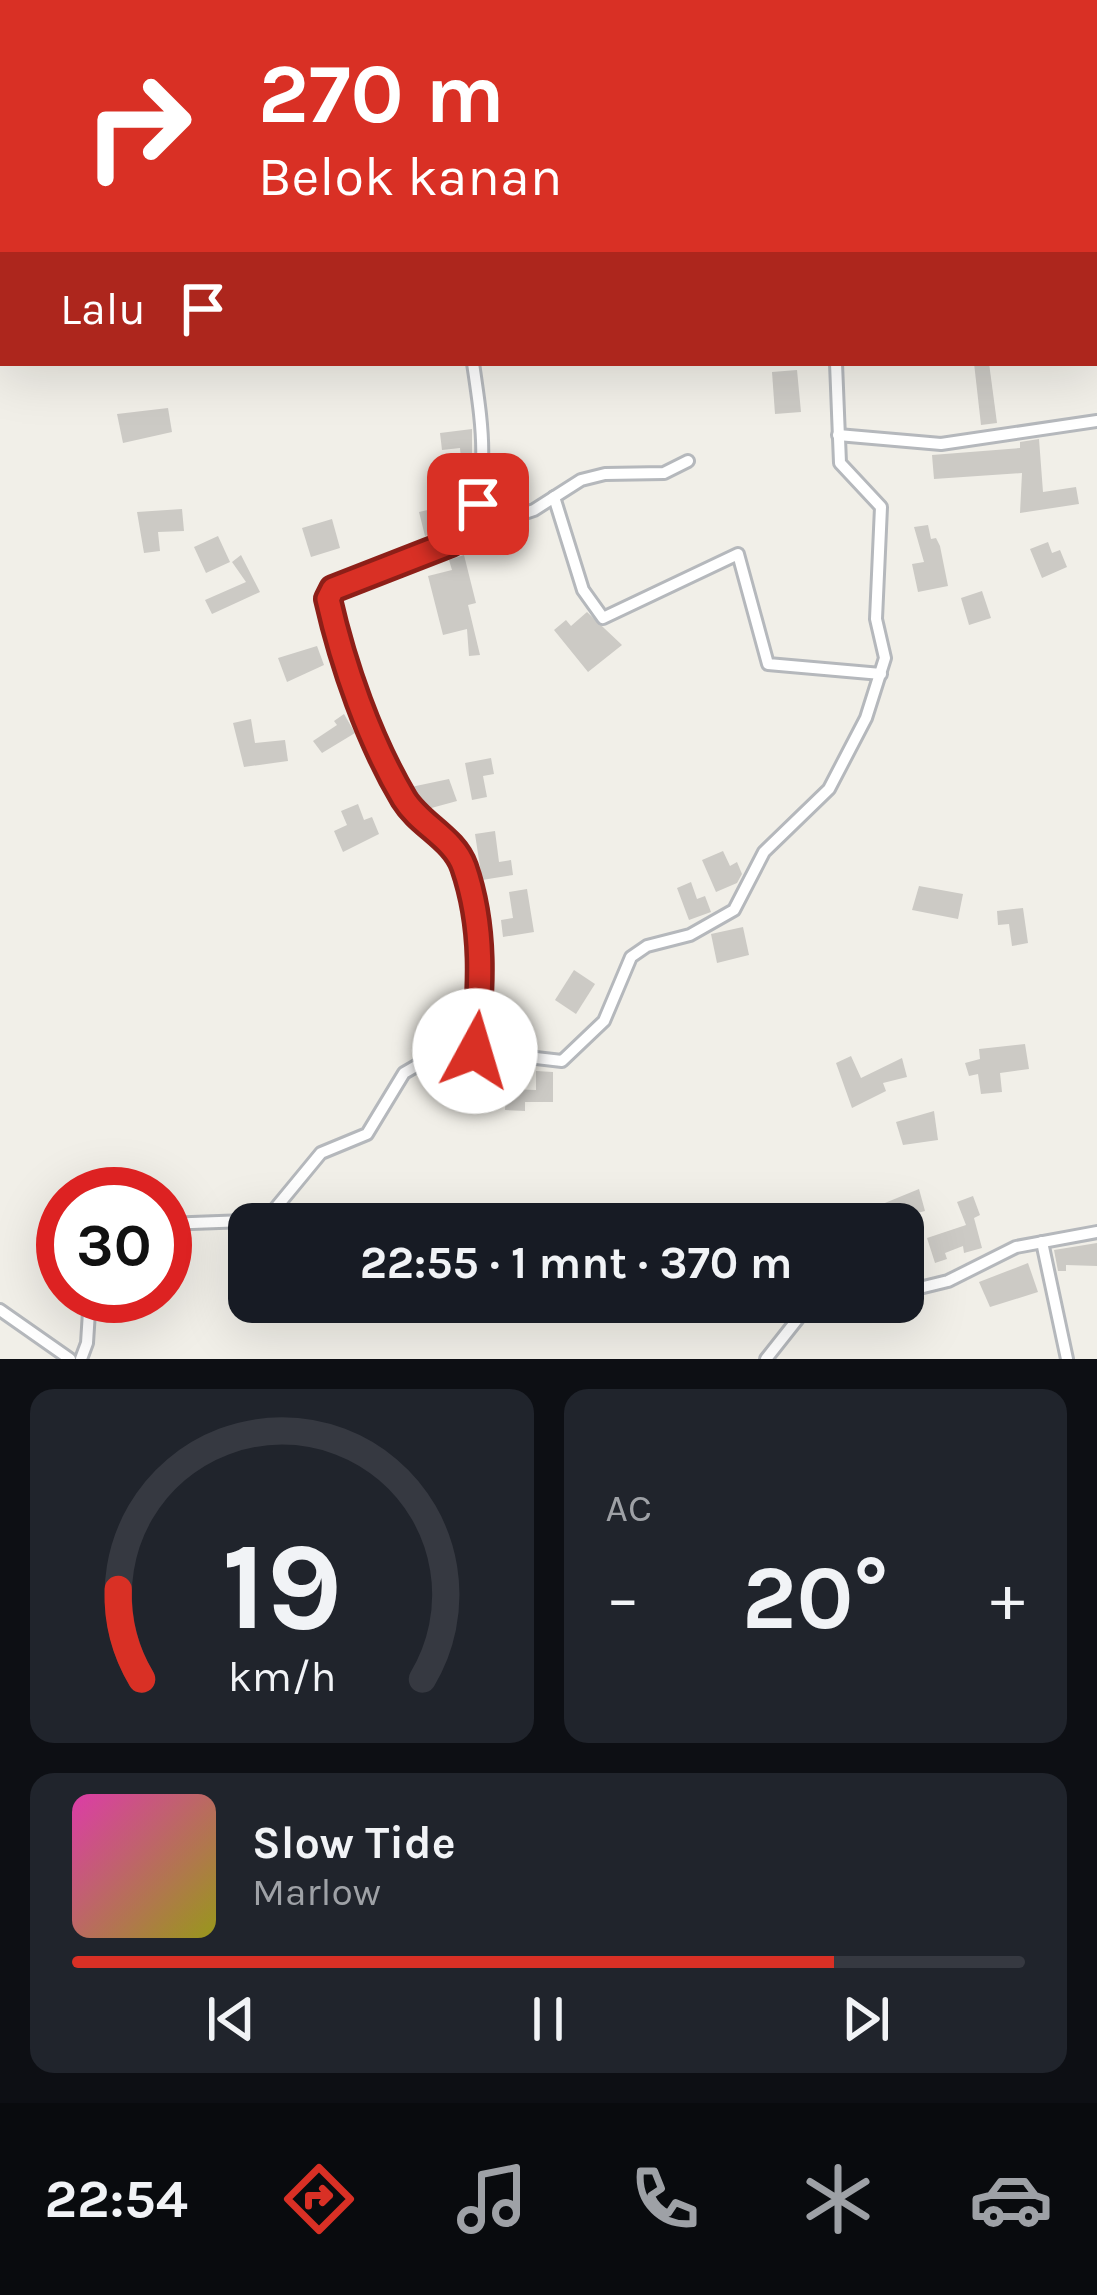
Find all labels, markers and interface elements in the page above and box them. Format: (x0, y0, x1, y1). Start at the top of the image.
text: 270 m (258, 45, 505, 143)
icon: right (60, 48, 216, 204)
text: Belok kanan (258, 145, 562, 209)
icon: arrive (170, 276, 236, 342)
text: Lalu (60, 283, 146, 335)
pin (427, 453, 529, 555)
icon: arrive (445, 471, 511, 537)
position arrow (412, 988, 538, 1114)
speed limit sign: 30 (36, 1167, 192, 1323)
text: 22:55 · 1 mnt · 370 m (360, 1237, 792, 1289)
text: AC (606, 1485, 652, 1531)
text: 19 (221, 1514, 342, 1659)
text: 20° (742, 1545, 888, 1651)
text: − (606, 1559, 640, 1637)
text: + (990, 1559, 1025, 1637)
text: km/h (227, 1652, 336, 1702)
text: Slow Tide (252, 1817, 456, 1869)
text: Marlow (252, 1869, 381, 1915)
icon: previous (198, 1986, 264, 2052)
icon: pause (515, 1986, 581, 2052)
icon: next (833, 1986, 899, 2052)
icon: directions (277, 2157, 361, 2241)
icon: music (450, 2157, 534, 2241)
icon: phone (623, 2157, 707, 2241)
icon: climate (796, 2157, 880, 2241)
icon: car (969, 2157, 1053, 2241)
text: 22:54 (44, 2167, 188, 2231)

